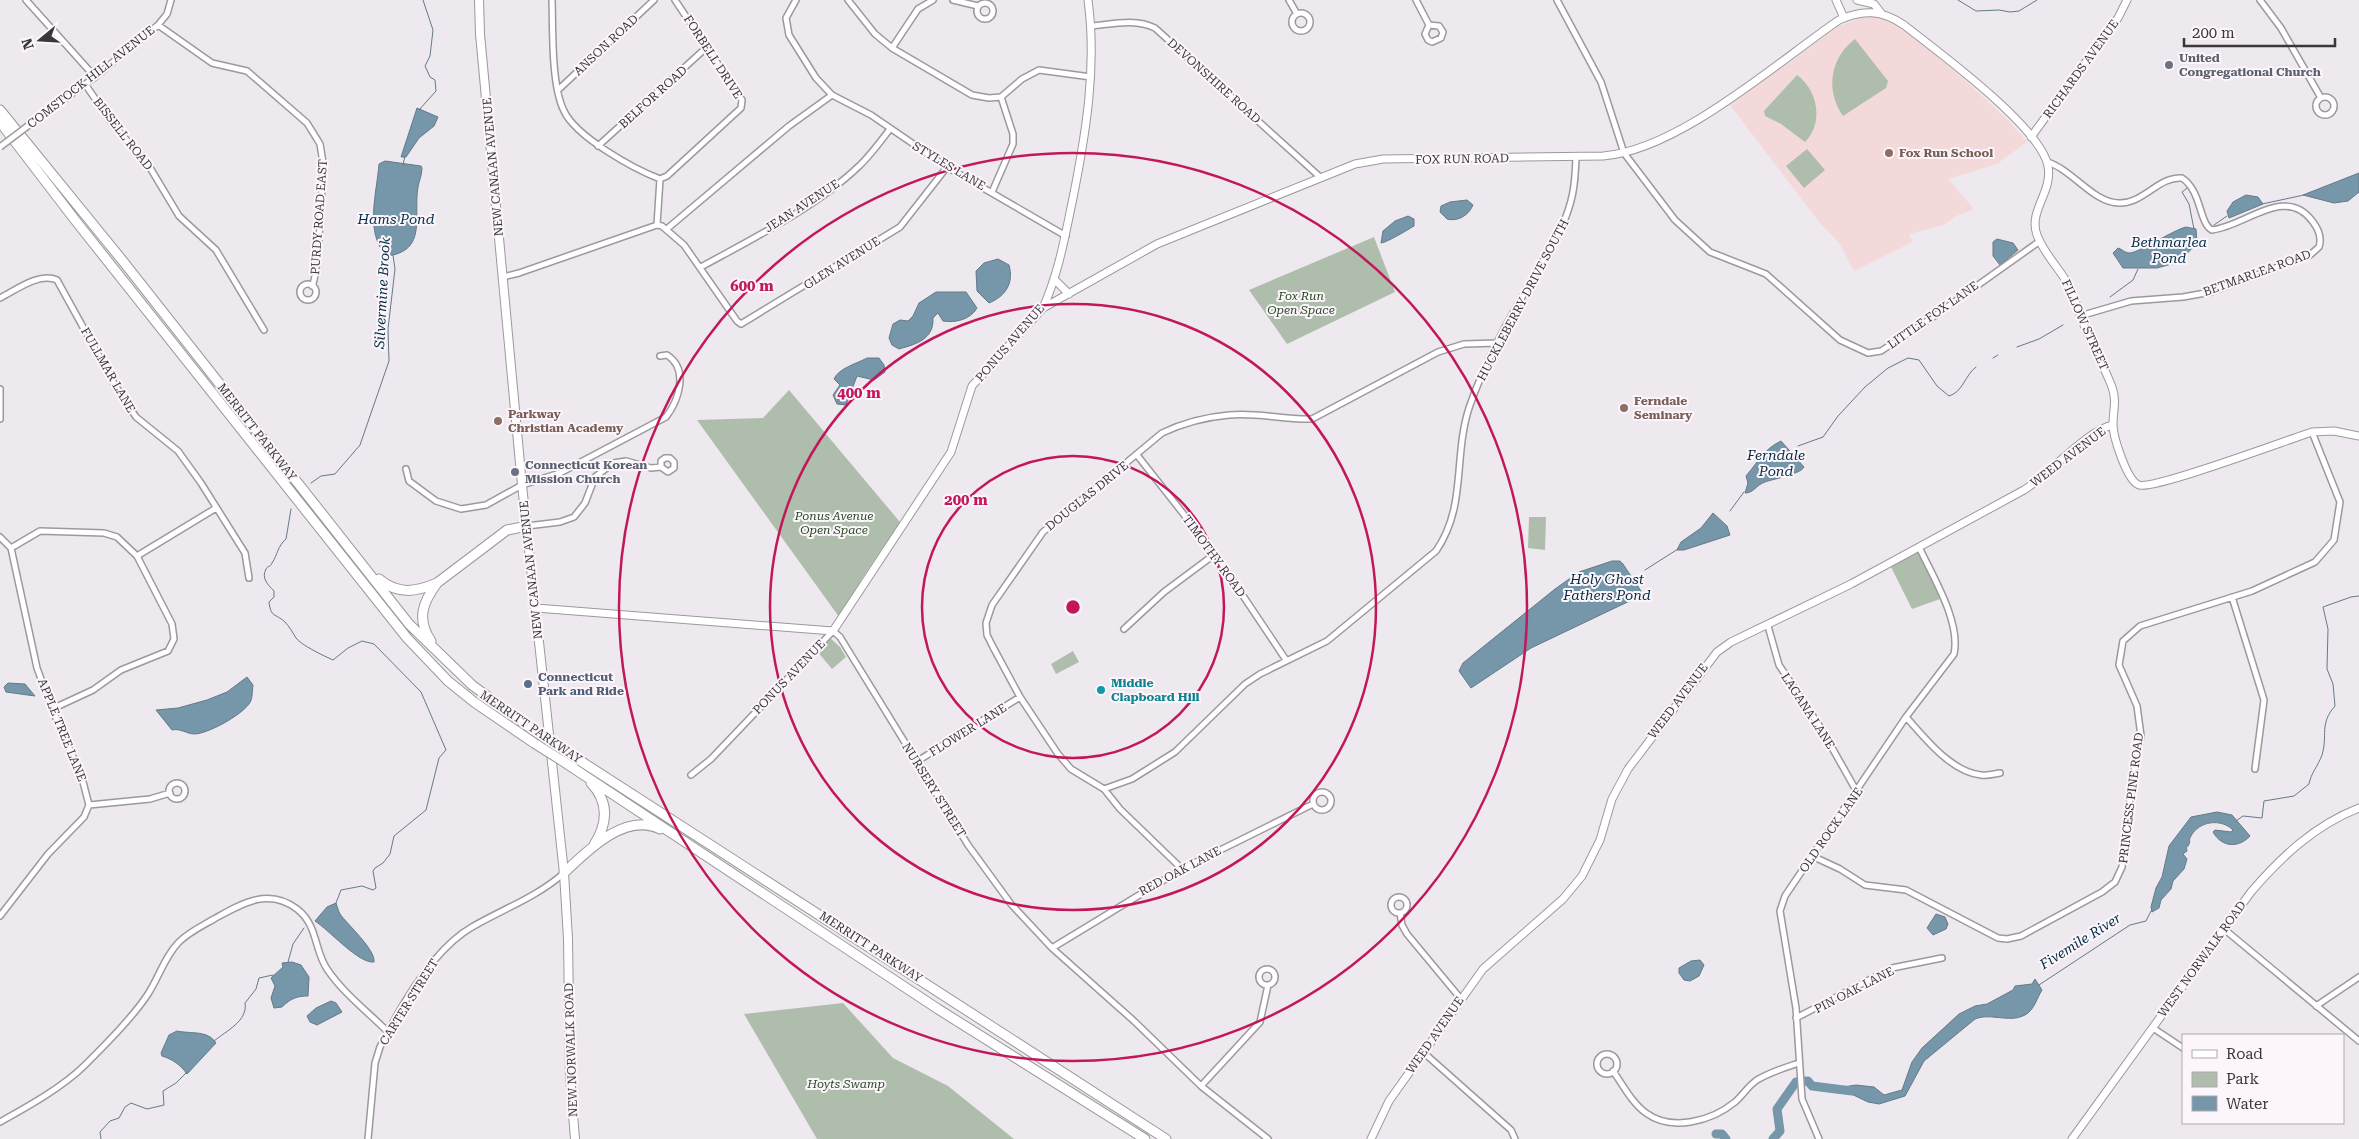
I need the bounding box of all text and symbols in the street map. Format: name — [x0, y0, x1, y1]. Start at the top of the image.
street label: ANSON ROAD — [571, 12, 641, 78]
street label: FORBELL DRIVE — [681, 13, 745, 101]
north arrow — [15, 15, 65, 65]
scale bar — [2184, 15, 2335, 47]
street label: RICHARDS AVENUE — [2040, 17, 2122, 121]
street label: COMSTOCK HILL AVENUE — [24, 23, 158, 131]
text: 200 m — [2192, 24, 2235, 42]
street label: DEVONSHIRE ROAD — [1165, 35, 1263, 127]
place label: United Congregational Church — [2179, 51, 2321, 79]
marker: United Congregational Church — [2163, 59, 2175, 71]
street label: BELFOR ROAD — [616, 63, 690, 131]
street label: BISSELL ROAD — [90, 95, 156, 173]
street label: NEW CANAAN AVENUE — [480, 97, 506, 237]
street label: STYLES LANE — [910, 139, 988, 193]
place label: Fox Run School — [1899, 146, 1993, 160]
marker: Fox Run School — [1883, 147, 1895, 159]
street label: FOX RUN ROAD — [1415, 151, 1509, 167]
street label: PURDY ROAD EAST — [308, 159, 330, 275]
street label: JEAN AVENUE — [762, 177, 842, 235]
water label: Hams Pond — [357, 211, 435, 227]
street label: HUCKLEBERRY DRIVE SOUTH — [1474, 217, 1572, 383]
street label: GLEN AVENUE — [801, 234, 883, 292]
water label: Bethmarlea Pond — [2130, 234, 2207, 266]
water label: Silvermine Brook — [371, 236, 393, 350]
street label: BETMARLEA ROAD — [2201, 247, 2313, 299]
text: 600 m — [730, 277, 774, 295]
street label: FILLOW STREET — [2059, 277, 2111, 373]
street label: LITTLE FOX LANE — [1885, 278, 1981, 352]
park label: Fox Run Open Space — [1267, 289, 1335, 317]
street label: PONUS AVENUE — [973, 301, 1047, 385]
street label: FULLMAR LANE — [78, 325, 138, 415]
street label: MERRITT PARKWAY — [215, 380, 300, 484]
text: 400 m — [837, 384, 881, 402]
place label: Ferndale Seminary — [1634, 394, 1693, 422]
marker: Ferndale Seminary — [1618, 402, 1630, 414]
place label: Parkway Christian Academy — [508, 407, 624, 435]
marker: Parkway Christian Academy — [492, 415, 504, 427]
street label: WEED AVENUE — [2028, 424, 2108, 490]
water label: Ferndale Pond — [1746, 447, 1805, 479]
place label: Connecticut Korean Mission Church — [525, 458, 647, 486]
street label: DOUGLAS DRIVE — [1043, 458, 1131, 534]
marker: Connecticut Korean Mission Church — [509, 466, 521, 478]
text: 200 m — [944, 491, 988, 509]
street label: NEW CANAAN AVENUE — [517, 500, 545, 640]
park label: Ponus Avenue Open Space — [794, 509, 873, 537]
street label: TIMOTHY ROAD — [1180, 512, 1248, 600]
water label: Holy Ghost Fathers Pond — [1562, 571, 1651, 603]
centre of rings — [1064, 598, 1082, 616]
street label: PONUS AVENUE — [750, 637, 828, 717]
street label: WEED AVENUE — [1645, 661, 1711, 741]
place label: Connecticut Park and Ride — [538, 670, 624, 698]
street label: LAGANA LANE — [1778, 670, 1838, 752]
street label: APPLE TREE LANE — [35, 676, 89, 784]
place label: Middle Clapboard Hill — [1111, 676, 1200, 704]
marker: Connecticut Park and Ride — [522, 678, 534, 690]
marker: Middle Clapboard Hill — [1095, 684, 1107, 696]
street label: MERRITT PARKWAY — [477, 688, 585, 767]
street label: FLOWER LANE — [927, 701, 1009, 759]
street label: PRINCESS PINE ROAD — [2116, 732, 2146, 864]
street label: NURSERY STREET — [899, 740, 969, 840]
street label: OLD ROCK LANE — [1796, 785, 1866, 875]
street label: RED OAK LANE — [1137, 843, 1223, 899]
street label: WEST NORWALK ROAD — [2155, 898, 2249, 1020]
street label: MERRITT PARKWAY — [817, 908, 926, 986]
water label: Fivemile River — [2036, 910, 2124, 973]
street label: CARTER STREET — [377, 956, 441, 1048]
street label: PIN OAK LANE — [1812, 964, 1896, 1016]
street label: NEW NORWALK ROAD — [562, 983, 580, 1117]
street label: WEED AVENUE — [1403, 994, 1467, 1076]
legend — [2182, 1034, 2344, 1124]
text: Road — [2226, 1045, 2263, 1063]
text: Park — [2226, 1070, 2260, 1088]
park label: Hoyts Swamp — [806, 1077, 885, 1091]
text: Water — [2226, 1095, 2268, 1113]

